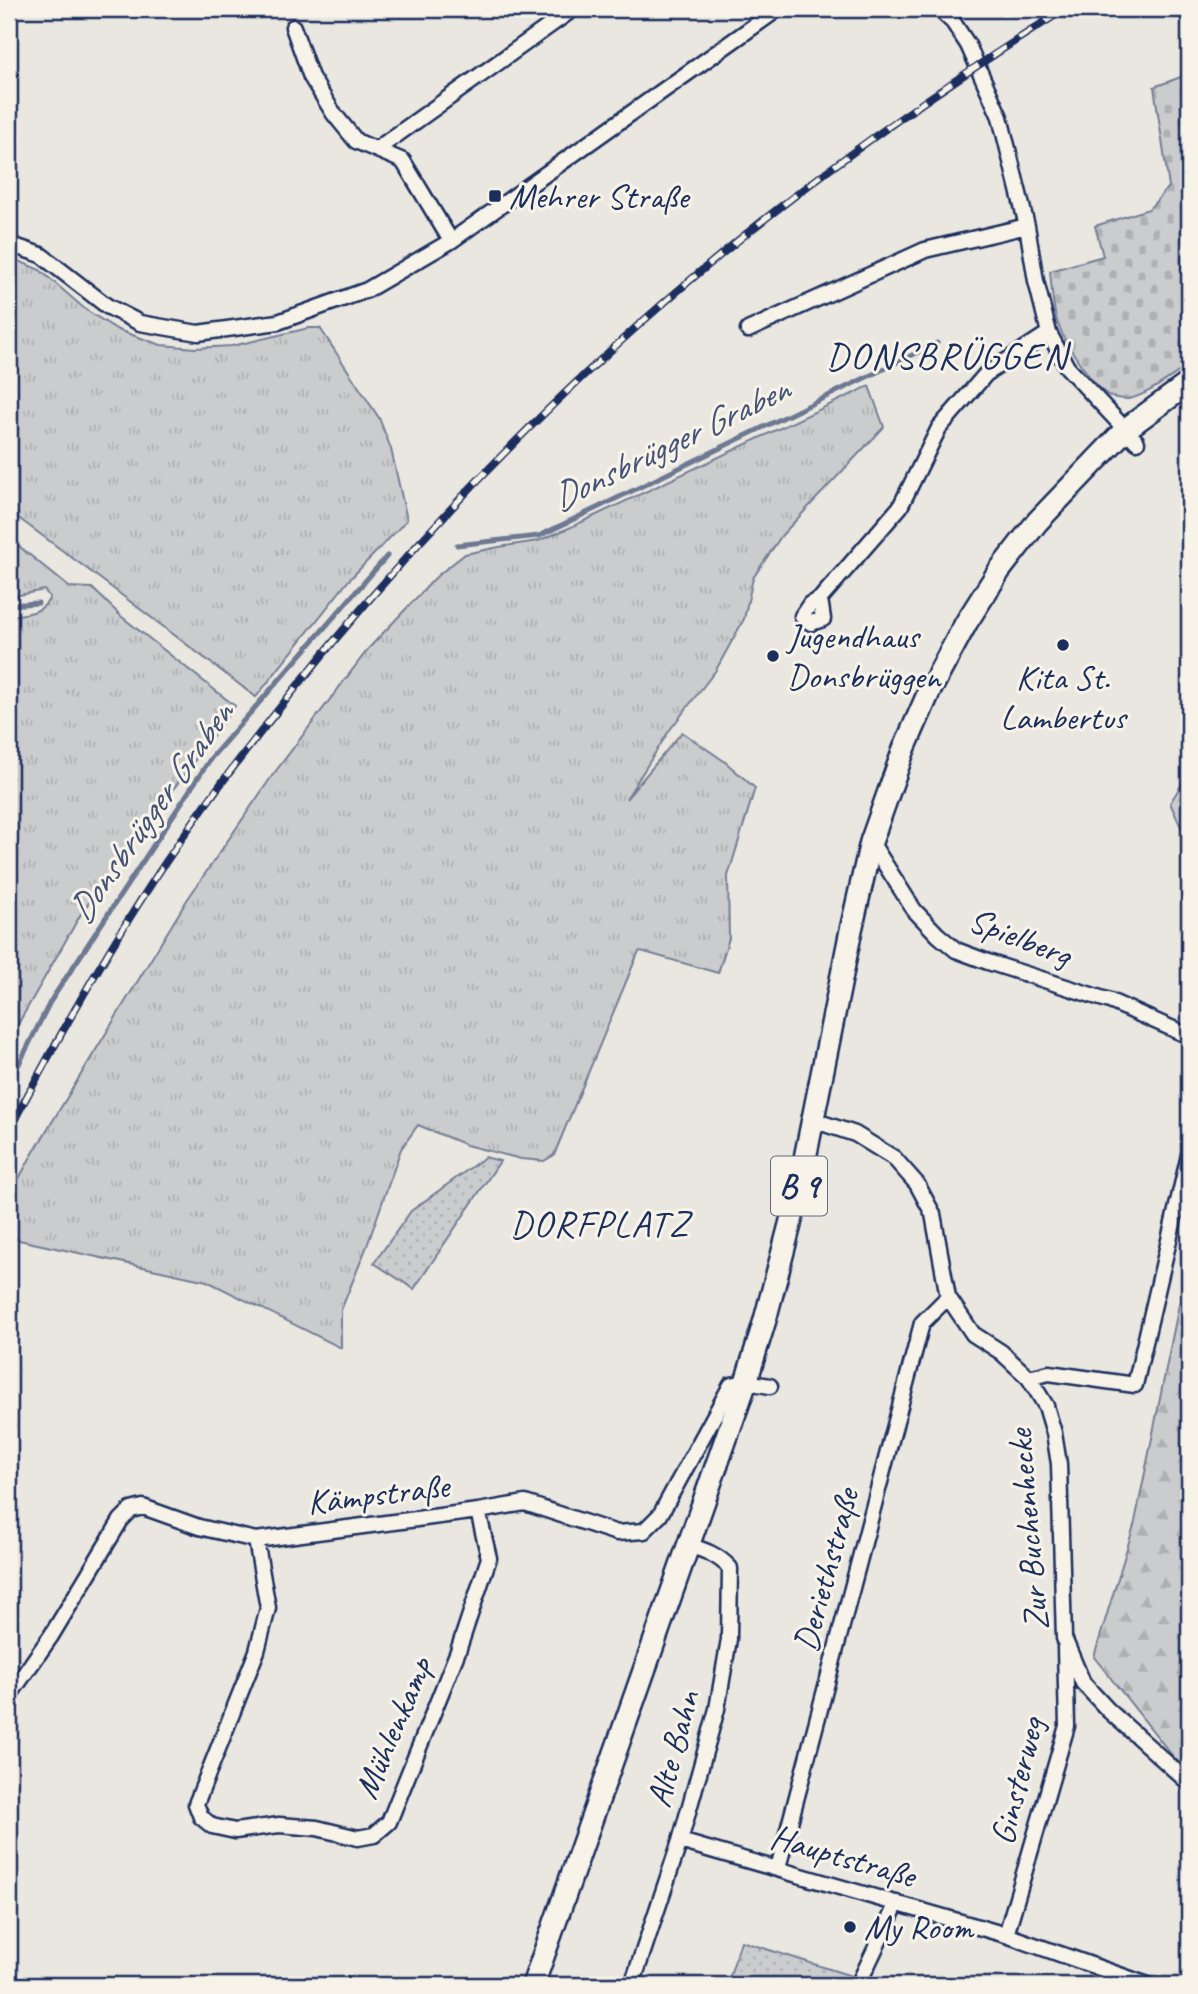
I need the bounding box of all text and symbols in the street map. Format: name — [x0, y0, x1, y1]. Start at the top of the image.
place label: Mehrer Straße — [509, 174, 691, 219]
marker: Mehrer Straße — [487, 188, 503, 204]
district label: DONSBRÜGGEN — [826, 332, 1071, 379]
water label: Donsbrügger Graben — [543, 364, 800, 521]
place label: Jugendhaus Donsbrüggen — [785, 614, 943, 699]
marker: Kita St. Lambertus — [1055, 637, 1071, 653]
marker: Jugendhaus Donsbrüggen — [765, 648, 781, 664]
place label: Kita St. Lambertus — [1000, 655, 1129, 740]
water label: Donsbrügger Graben — [57, 690, 245, 931]
street label: Spielberg — [963, 897, 1080, 978]
road number: B 9 — [771, 1156, 827, 1216]
district label: DORFPLATZ — [510, 1200, 694, 1247]
street label: Zur Buchenhecke — [997, 1425, 1059, 1633]
street label: Kämpstraße — [305, 1463, 454, 1525]
street label: Deriethstraße — [783, 1481, 870, 1656]
street label: Mühlenkamp — [343, 1648, 444, 1805]
street label: Alte Bahn — [636, 1685, 710, 1812]
street label: Ginsterweg — [980, 1710, 1055, 1849]
street label: Hauptstraße — [765, 1814, 923, 1899]
place label: My Room — [864, 1905, 975, 1950]
marker: My Room — [842, 1919, 858, 1935]

